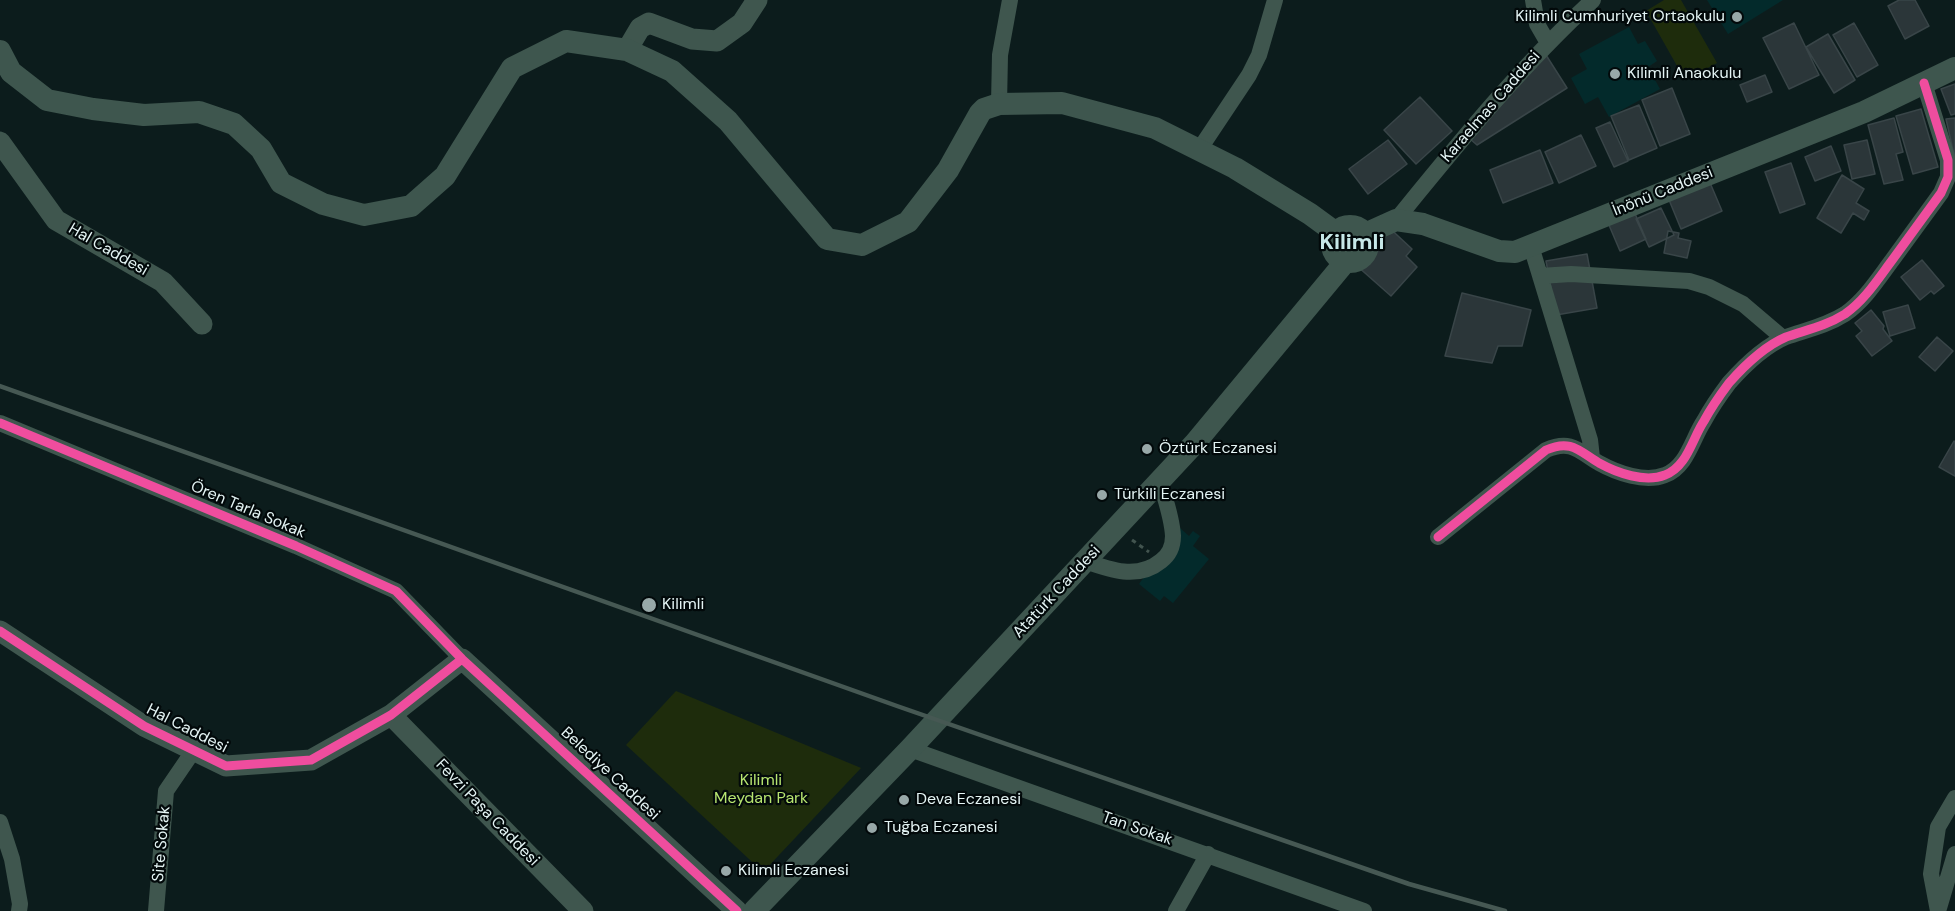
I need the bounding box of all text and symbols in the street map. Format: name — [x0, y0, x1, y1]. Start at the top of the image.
place label: Kilimli Cumhuriyet Ortaokulu — [1515, 7, 1725, 27]
marker: Kilimli Cumhuriyet Ortaokulu — [1730, 10, 1744, 24]
street label: Karaelmas Caddesi — [1437, 47, 1545, 167]
place label: Kilimli Anaokulu — [1627, 64, 1741, 84]
marker: Kilimli Anaokulu — [1608, 67, 1622, 81]
street label: İnönü Caddesi — [1610, 163, 1716, 221]
street label: Hal Caddesi — [65, 220, 151, 280]
district label: Kilimli — [1320, 230, 1384, 256]
place label: Öztürk Eczanesi — [1159, 439, 1277, 459]
marker: Öztürk Eczanesi — [1140, 442, 1154, 456]
street label: Ören Tarla Sokak — [188, 477, 308, 543]
place label: Türkili Eczanesi — [1114, 485, 1225, 505]
marker: Türkili Eczanesi — [1095, 488, 1109, 502]
street label: Atatürk Caddesi — [1009, 542, 1105, 642]
place label: Kilimli — [662, 595, 704, 615]
marker: Kilimli — [640, 596, 658, 614]
street label: Hal Caddesi — [143, 700, 231, 758]
street label: Belediye Caddesi — [557, 723, 663, 825]
street label: Fevzi Paşa Caddesi — [431, 756, 543, 870]
park label: Kilimli Meydan Park — [714, 771, 808, 809]
place label: Deva Eczanesi — [916, 790, 1021, 810]
marker: Deva Eczanesi — [897, 793, 911, 807]
street label: Site Sokak — [149, 805, 175, 883]
street label: Tan Sokak — [1099, 808, 1175, 850]
place label: Tuğba Eczanesi — [884, 818, 998, 838]
marker: Tuğba Eczanesi — [865, 821, 879, 835]
place label: Kilimli Eczanesi — [738, 861, 849, 881]
marker: Kilimli Eczanesi — [719, 864, 733, 878]

